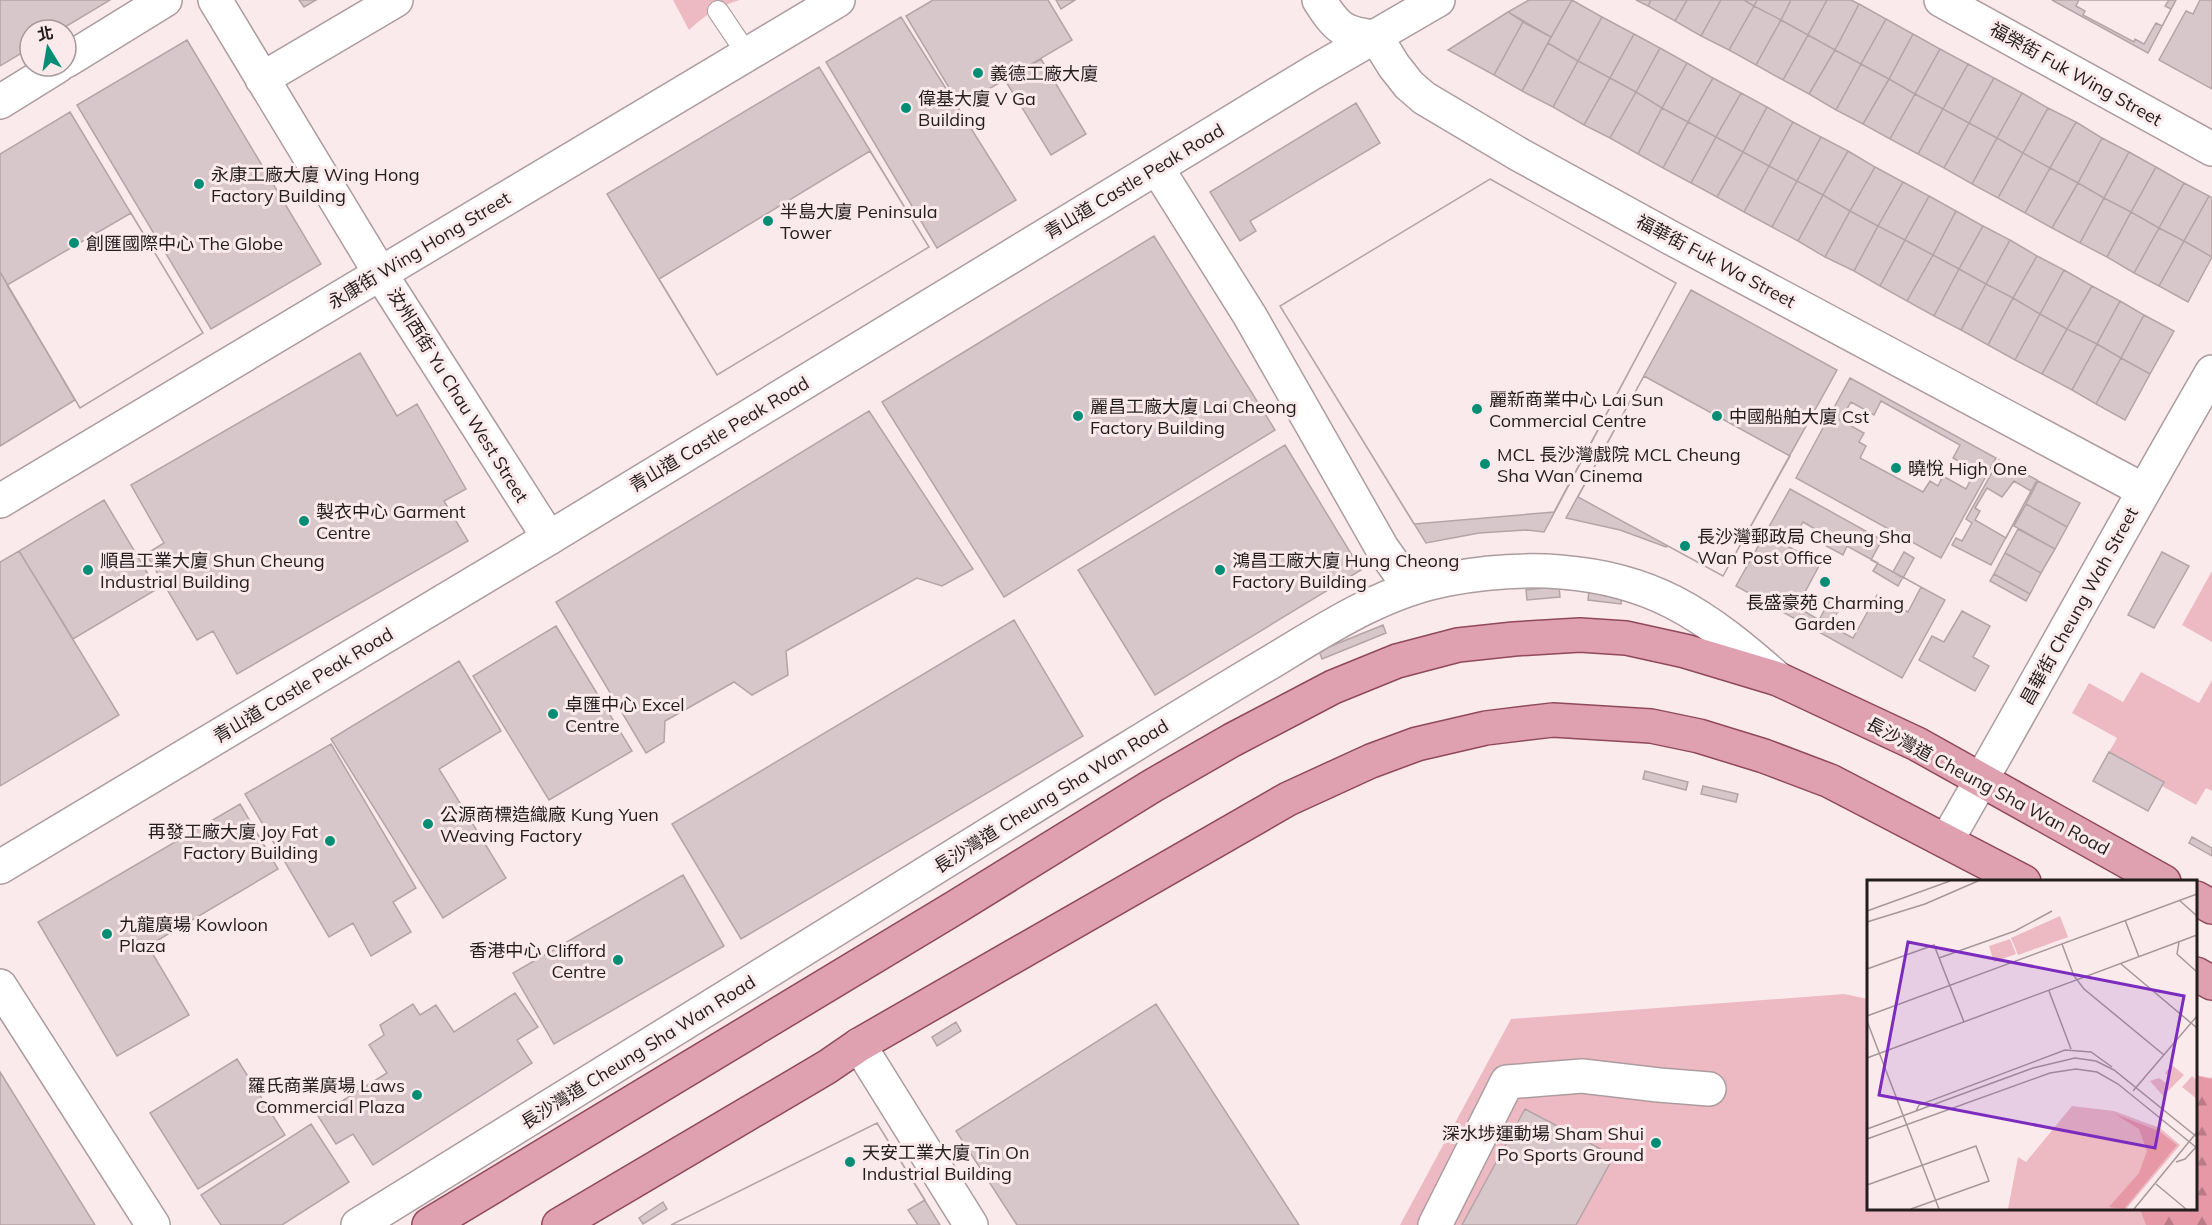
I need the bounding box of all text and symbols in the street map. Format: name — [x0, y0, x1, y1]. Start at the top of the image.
street label: 福榮街 Fuk Wing Street — [1986, 17, 2166, 131]
north arrow — [18, 18, 78, 78]
text: 北 — [35, 22, 55, 45]
place label: 義德工廠大廈 — [990, 62, 1098, 85]
marker: 義德工廠大廈 — [971, 66, 985, 80]
place label: 偉基大廈 V Ga Building — [918, 87, 1036, 131]
marker: 偉基大廈 V Ga Building — [899, 101, 913, 115]
street label: 青山道 Castle Peak Road — [1040, 118, 1228, 244]
place label: 永康工廠大廈 Wing Hong Factory Building — [211, 163, 420, 207]
marker: 永康工廠大廈 Wing Hong Factory Building — [192, 177, 206, 191]
street label: 永康街 Wing Hong Street — [323, 186, 515, 314]
place label: 半島大廈 Peninsula Tower — [780, 200, 938, 244]
street label: 福華街 Fuk Wa Street — [1632, 209, 1800, 313]
marker: 半島大廈 Peninsula Tower — [761, 214, 775, 228]
place label: 創匯國際中心 The Globe — [86, 232, 283, 255]
marker: 創匯國際中心 The Globe — [67, 236, 81, 250]
street label: 汝州西街 Yu Chau West Street — [382, 284, 534, 506]
street label: 青山道 Castle Peak Road — [625, 371, 813, 497]
place label: 麗新商業中心 Lai Sun Commercial Centre — [1489, 388, 1663, 432]
place label: 麗昌工廠大廈 Lai Cheong Factory Building — [1090, 395, 1297, 439]
marker: 麗新商業中心 Lai Sun Commercial Centre — [1470, 402, 1484, 416]
place label: 中國船舶大廈 Cst — [1729, 405, 1869, 428]
marker: 麗昌工廠大廈 Lai Cheong Factory Building — [1071, 409, 1085, 423]
marker: 中國船舶大廈 Cst — [1710, 409, 1724, 423]
place label: MCL 長沙灣戲院 MCL Cheung Sha Wan Cinema — [1497, 443, 1741, 487]
marker: MCL 長沙灣戲院 MCL Cheung Sha Wan Cinema — [1478, 457, 1492, 471]
place label: 曉悅 High One — [1908, 457, 2027, 480]
marker: 曉悅 High One — [1889, 461, 1903, 475]
place label: 製衣中心 Garment Centre — [316, 500, 466, 544]
street label: 昌華街 Cheung Wah Street — [2015, 503, 2143, 709]
marker: 製衣中心 Garment Centre — [297, 514, 311, 528]
place label: 長沙灣郵政局 Cheung Sha Wan Post Office — [1697, 525, 1911, 569]
marker: 長沙灣郵政局 Cheung Sha Wan Post Office — [1678, 539, 1692, 553]
place label: 順昌工業大廈 Shun Cheung Industrial Building — [100, 549, 325, 593]
place label: 鴻昌工廠大廈 Hung Cheong Factory Building — [1232, 549, 1459, 593]
marker: 順昌工業大廈 Shun Cheung Industrial Building — [81, 563, 95, 577]
marker: 鴻昌工廠大廈 Hung Cheong Factory Building — [1213, 563, 1227, 577]
marker: 長盛豪苑 Charming Garden — [1818, 575, 1832, 589]
place label: 長盛豪苑 Charming Garden — [1746, 591, 1904, 635]
street label: 青山道 Castle Peak Road — [209, 622, 397, 748]
place label: 卓匯中心 Excel Centre — [565, 693, 685, 737]
marker: 卓匯中心 Excel Centre — [546, 707, 560, 721]
street label: 長沙灣道 Cheung Sha Wan Road — [1862, 712, 2114, 860]
street label: 長沙灣道 Cheung Sha Wan Road — [929, 714, 1173, 878]
place label: 公源商標造織廠 Kung Yuen Weaving Factory — [440, 803, 659, 847]
marker: 公源商標造織廠 Kung Yuen Weaving Factory — [421, 817, 435, 831]
place label: 再發工廠大廈 Joy Fat Factory Building — [148, 820, 318, 864]
marker: 再發工廠大廈 Joy Fat Factory Building — [323, 834, 337, 848]
inset map — [1867, 880, 2197, 1210]
place label: 九龍廣場 Kowloon Plaza — [119, 913, 268, 957]
marker: 九龍廣場 Kowloon Plaza — [100, 927, 114, 941]
place label: 香港中心 Clifford Centre — [469, 939, 606, 983]
marker: 香港中心 Clifford Centre — [611, 953, 625, 967]
street label: 長沙灣道 Cheung Sha Wan Road — [516, 970, 760, 1134]
place label: 羅氏商業廣場 Laws Commercial Plaza — [247, 1074, 405, 1118]
marker: 羅氏商業廣場 Laws Commercial Plaza — [410, 1088, 424, 1102]
place label: 深水埗運動場 Sham Shui Po Sports Ground — [1442, 1122, 1644, 1166]
marker: 深水埗運動場 Sham Shui Po Sports Ground — [1649, 1136, 1663, 1150]
place label: 天安工業大廈 Tin On Industrial Building — [862, 1141, 1030, 1185]
marker: 天安工業大廈 Tin On Industrial Building — [843, 1155, 857, 1169]

